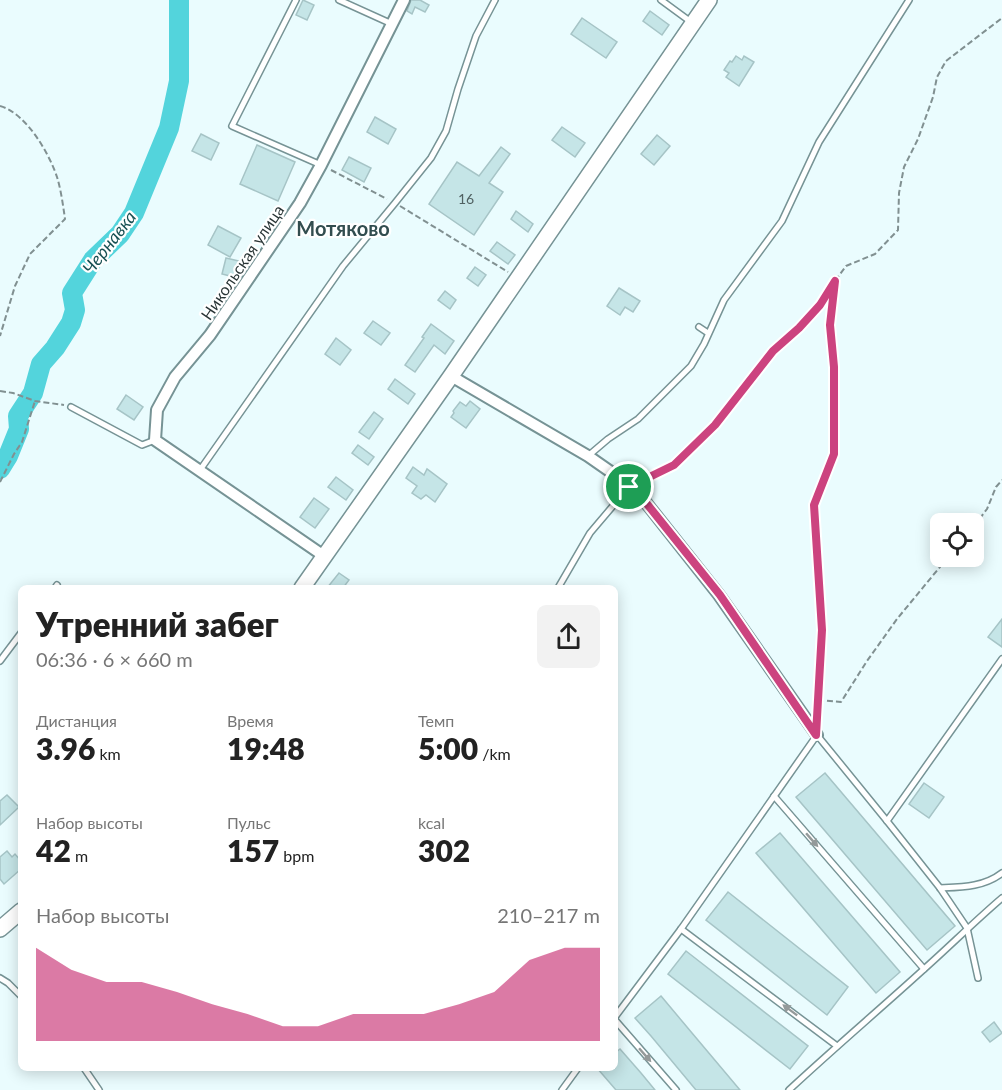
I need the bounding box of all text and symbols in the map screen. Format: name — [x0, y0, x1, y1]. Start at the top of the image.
house number: 16 — [458, 190, 474, 207]
street label: Никольская улица — [196, 201, 288, 323]
water label: Чернавка — [78, 206, 140, 278]
district label: Мотяково — [296, 216, 390, 240]
pin — [603, 461, 654, 512]
icon: arrive — [612, 470, 645, 503]
map controls — [930, 513, 984, 567]
button: locate — [930, 513, 984, 567]
text: Утренний забег — [36, 604, 279, 644]
button: share — [537, 605, 600, 668]
text: 06:36 · 6 × 660 m — [36, 647, 193, 671]
text: Дистанция — [36, 711, 117, 730]
text: Время — [227, 711, 274, 730]
text: Темп — [418, 711, 454, 730]
text: 3.96 — [36, 730, 95, 766]
text: 19:48 — [227, 730, 305, 766]
text: 5:00 — [418, 730, 478, 766]
text: km — [95, 744, 121, 763]
text: /km — [478, 744, 511, 763]
text: Набор высоты — [36, 813, 143, 832]
text: Пульс — [227, 813, 271, 832]
text: kcal — [418, 813, 445, 832]
text: 42 — [36, 832, 71, 868]
text: 157 — [227, 832, 279, 868]
text: 302 — [418, 832, 470, 868]
one-way arrow — [805, 832, 818, 847]
text: m — [71, 846, 88, 865]
text: bpm — [279, 846, 314, 865]
text: Набор высоты — [36, 903, 169, 927]
text: 210–217 m — [497, 903, 600, 927]
one-way arrow — [782, 1004, 798, 1017]
one-way arrow — [639, 1047, 652, 1063]

